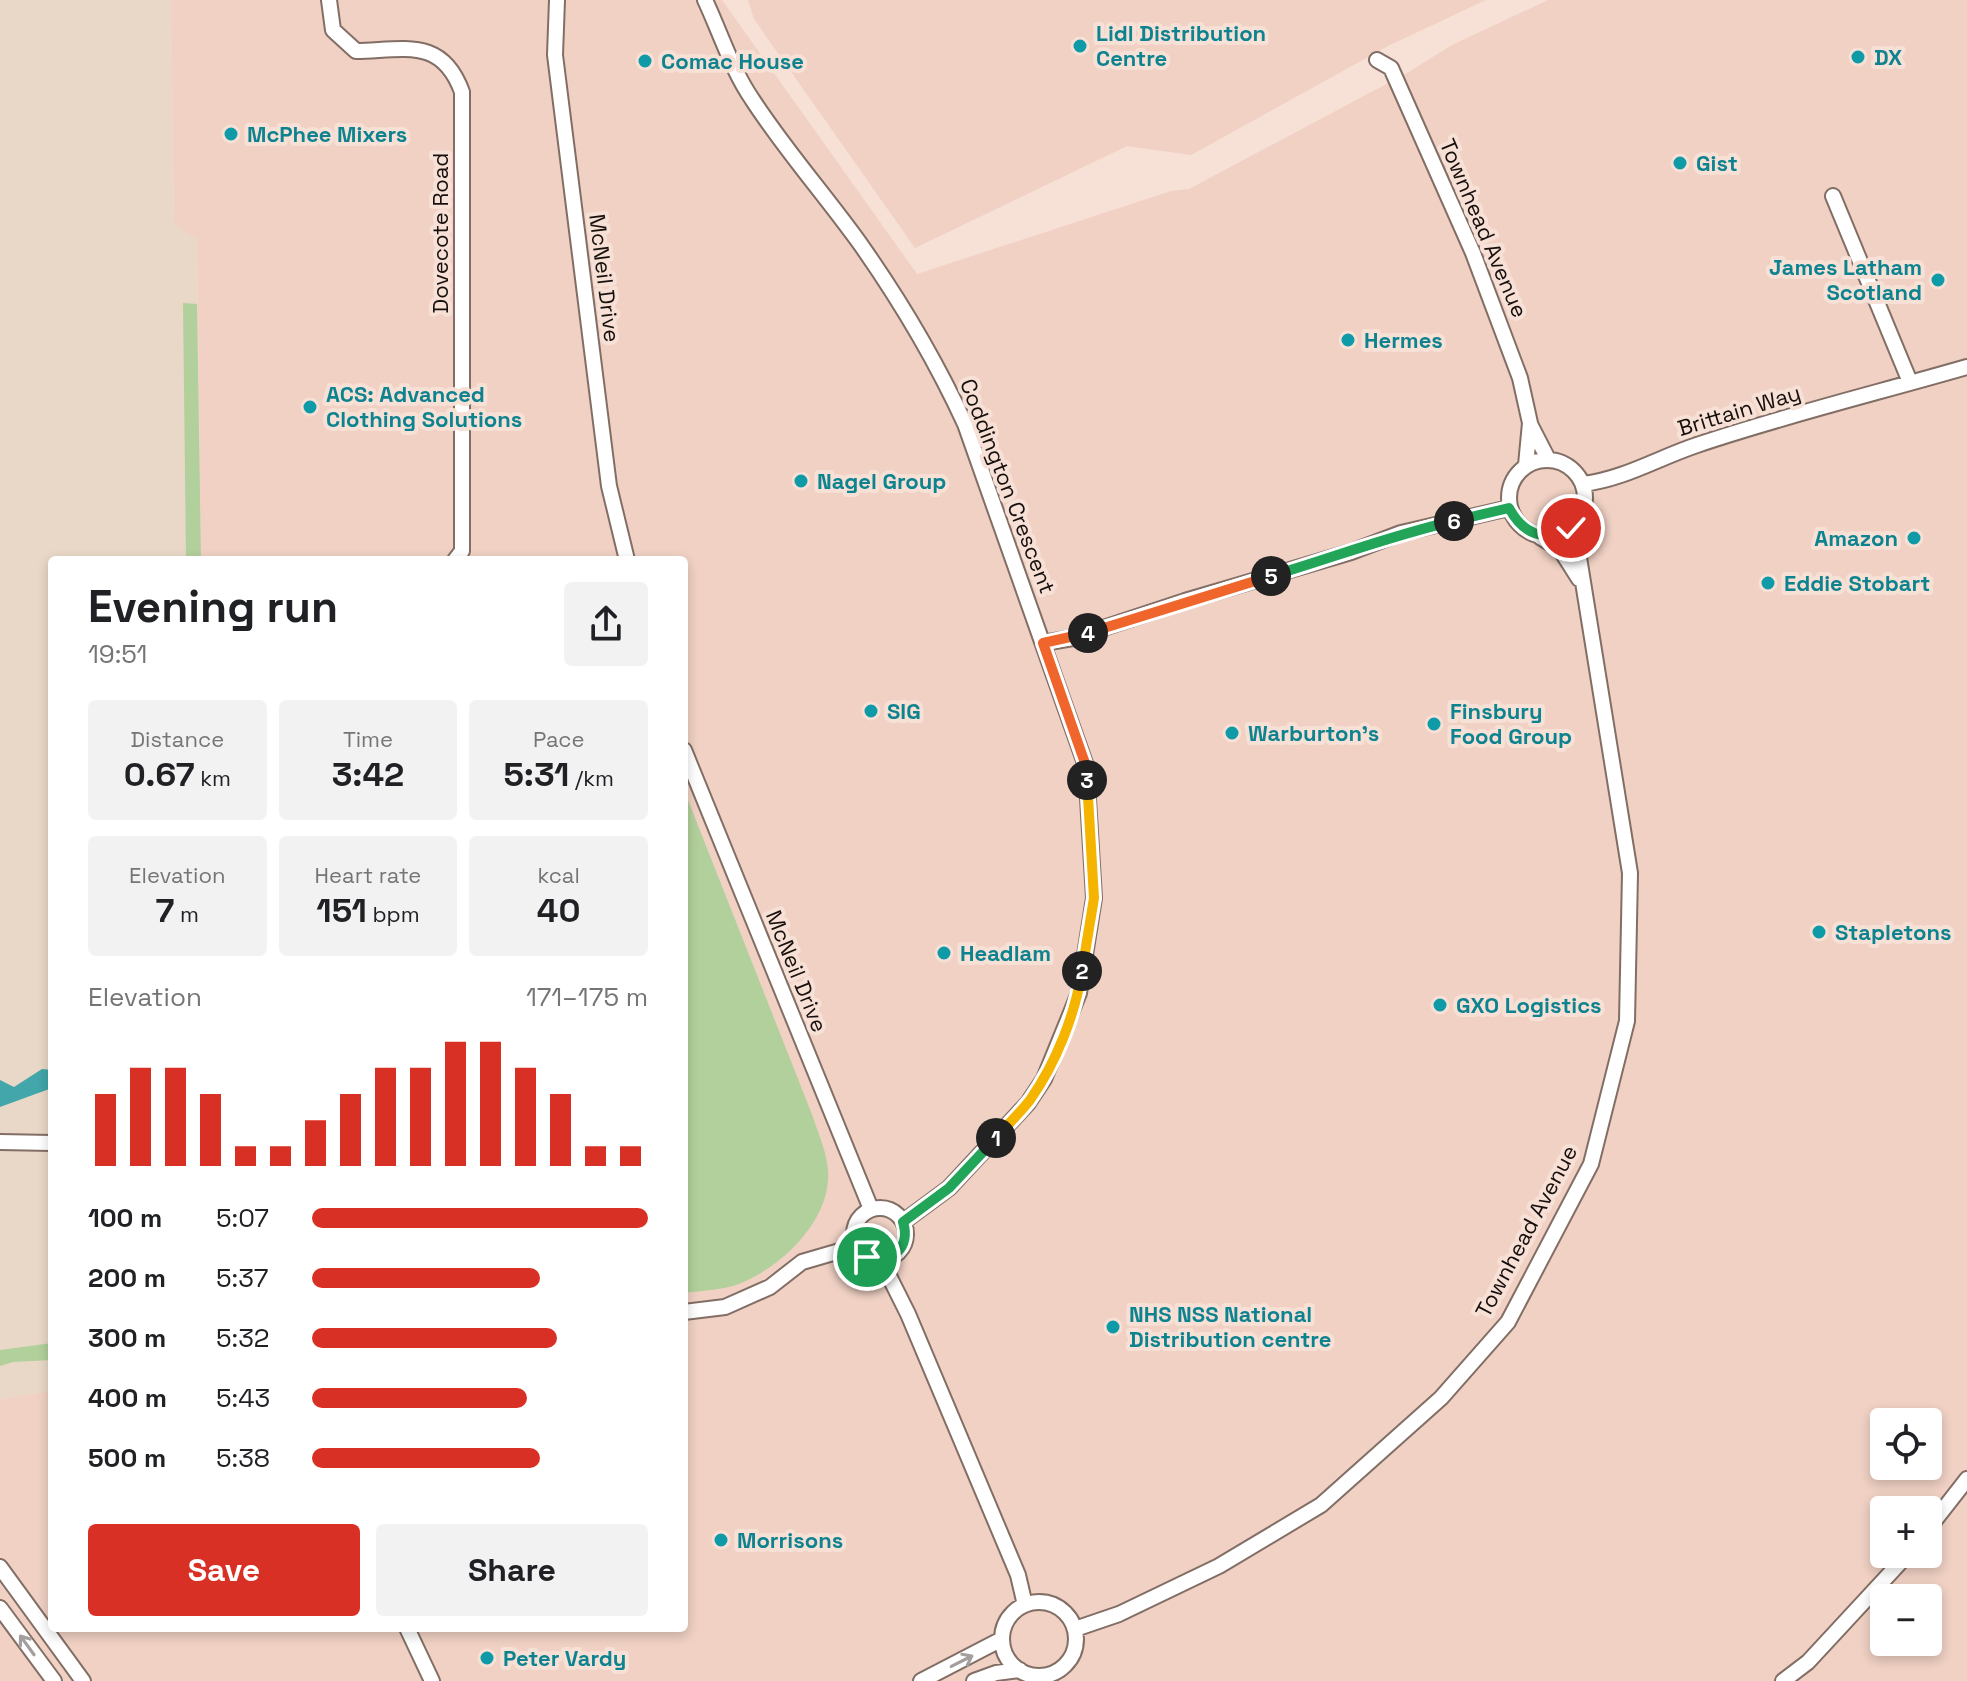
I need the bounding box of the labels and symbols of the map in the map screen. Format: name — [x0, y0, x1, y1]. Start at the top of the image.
place label: Lidl Distribution Centre — [1096, 19, 1266, 72]
marker: Lidl Distribution Centre — [1071, 37, 1089, 55]
place label: DX — [1874, 43, 1902, 71]
place label: Comac House — [661, 47, 804, 75]
marker: DX — [1849, 48, 1867, 66]
marker: Comac House — [636, 52, 654, 70]
place label: McPhee Mixers — [247, 120, 407, 148]
marker: McPhee Mixers — [222, 125, 240, 143]
street label: Townhead Avenue — [1434, 134, 1534, 322]
place label: Gist — [1696, 149, 1738, 177]
street label: Dovecote Road — [426, 153, 454, 313]
marker: Gist — [1671, 154, 1689, 172]
street label: McNeil Drive — [583, 212, 627, 344]
place label: James Latham Scotland — [1769, 253, 1922, 306]
marker: James Latham Scotland — [1929, 271, 1947, 289]
place label: Hermes — [1364, 326, 1443, 354]
marker: Hermes — [1339, 331, 1357, 349]
street label: Coddington Crescent — [954, 375, 1062, 597]
street label: Brittain Way — [1674, 378, 1804, 442]
place label: ACS: Advanced Clothing Solutions — [326, 380, 522, 433]
marker: ACS: Advanced Clothing Solutions — [301, 398, 319, 416]
place label: Nagel Group — [817, 467, 946, 495]
marker: Nagel Group — [792, 472, 810, 490]
pin — [1537, 494, 1605, 562]
pin: 6 — [1434, 501, 1474, 541]
place label: Amazon — [1814, 524, 1898, 552]
marker: Amazon — [1905, 529, 1923, 547]
pin: 5 — [1251, 556, 1291, 596]
place label: Eddie Stobart — [1784, 569, 1930, 597]
marker: Eddie Stobart — [1759, 574, 1777, 592]
pin: 4 — [1068, 613, 1108, 653]
place label: SIG — [887, 697, 921, 725]
place label: Finsbury Food Group — [1450, 697, 1572, 750]
marker: SIG — [862, 702, 880, 720]
marker: Finsbury Food Group — [1425, 715, 1443, 733]
place label: Warburton's — [1248, 719, 1379, 747]
marker: Warburton's — [1223, 724, 1241, 742]
pin: 3 — [1067, 760, 1107, 800]
street label: McNeil Drive — [760, 906, 834, 1036]
place label: Stapletons — [1835, 918, 1952, 946]
marker: Stapletons — [1810, 923, 1828, 941]
place label: Headlam — [960, 939, 1051, 967]
marker: Headlam — [935, 944, 953, 962]
pin: 2 — [1062, 951, 1102, 991]
place label: GXO Logistics — [1456, 991, 1602, 1019]
marker: GXO Logistics — [1431, 996, 1449, 1014]
pin: 1 — [976, 1118, 1016, 1158]
street label: Townhead Avenue — [1469, 1140, 1583, 1322]
pin — [833, 1223, 901, 1291]
place label: NHS NSS National Distribution centre — [1129, 1300, 1331, 1353]
marker: NHS NSS National Distribution centre — [1104, 1318, 1122, 1336]
place label: Morrisons — [737, 1526, 843, 1554]
marker: Morrisons — [712, 1531, 730, 1549]
one-way arrow — [19, 1634, 35, 1656]
place label: Peter Vardy — [503, 1644, 626, 1672]
marker: Peter Vardy — [478, 1649, 496, 1667]
one-way arrow — [949, 1652, 973, 1668]

